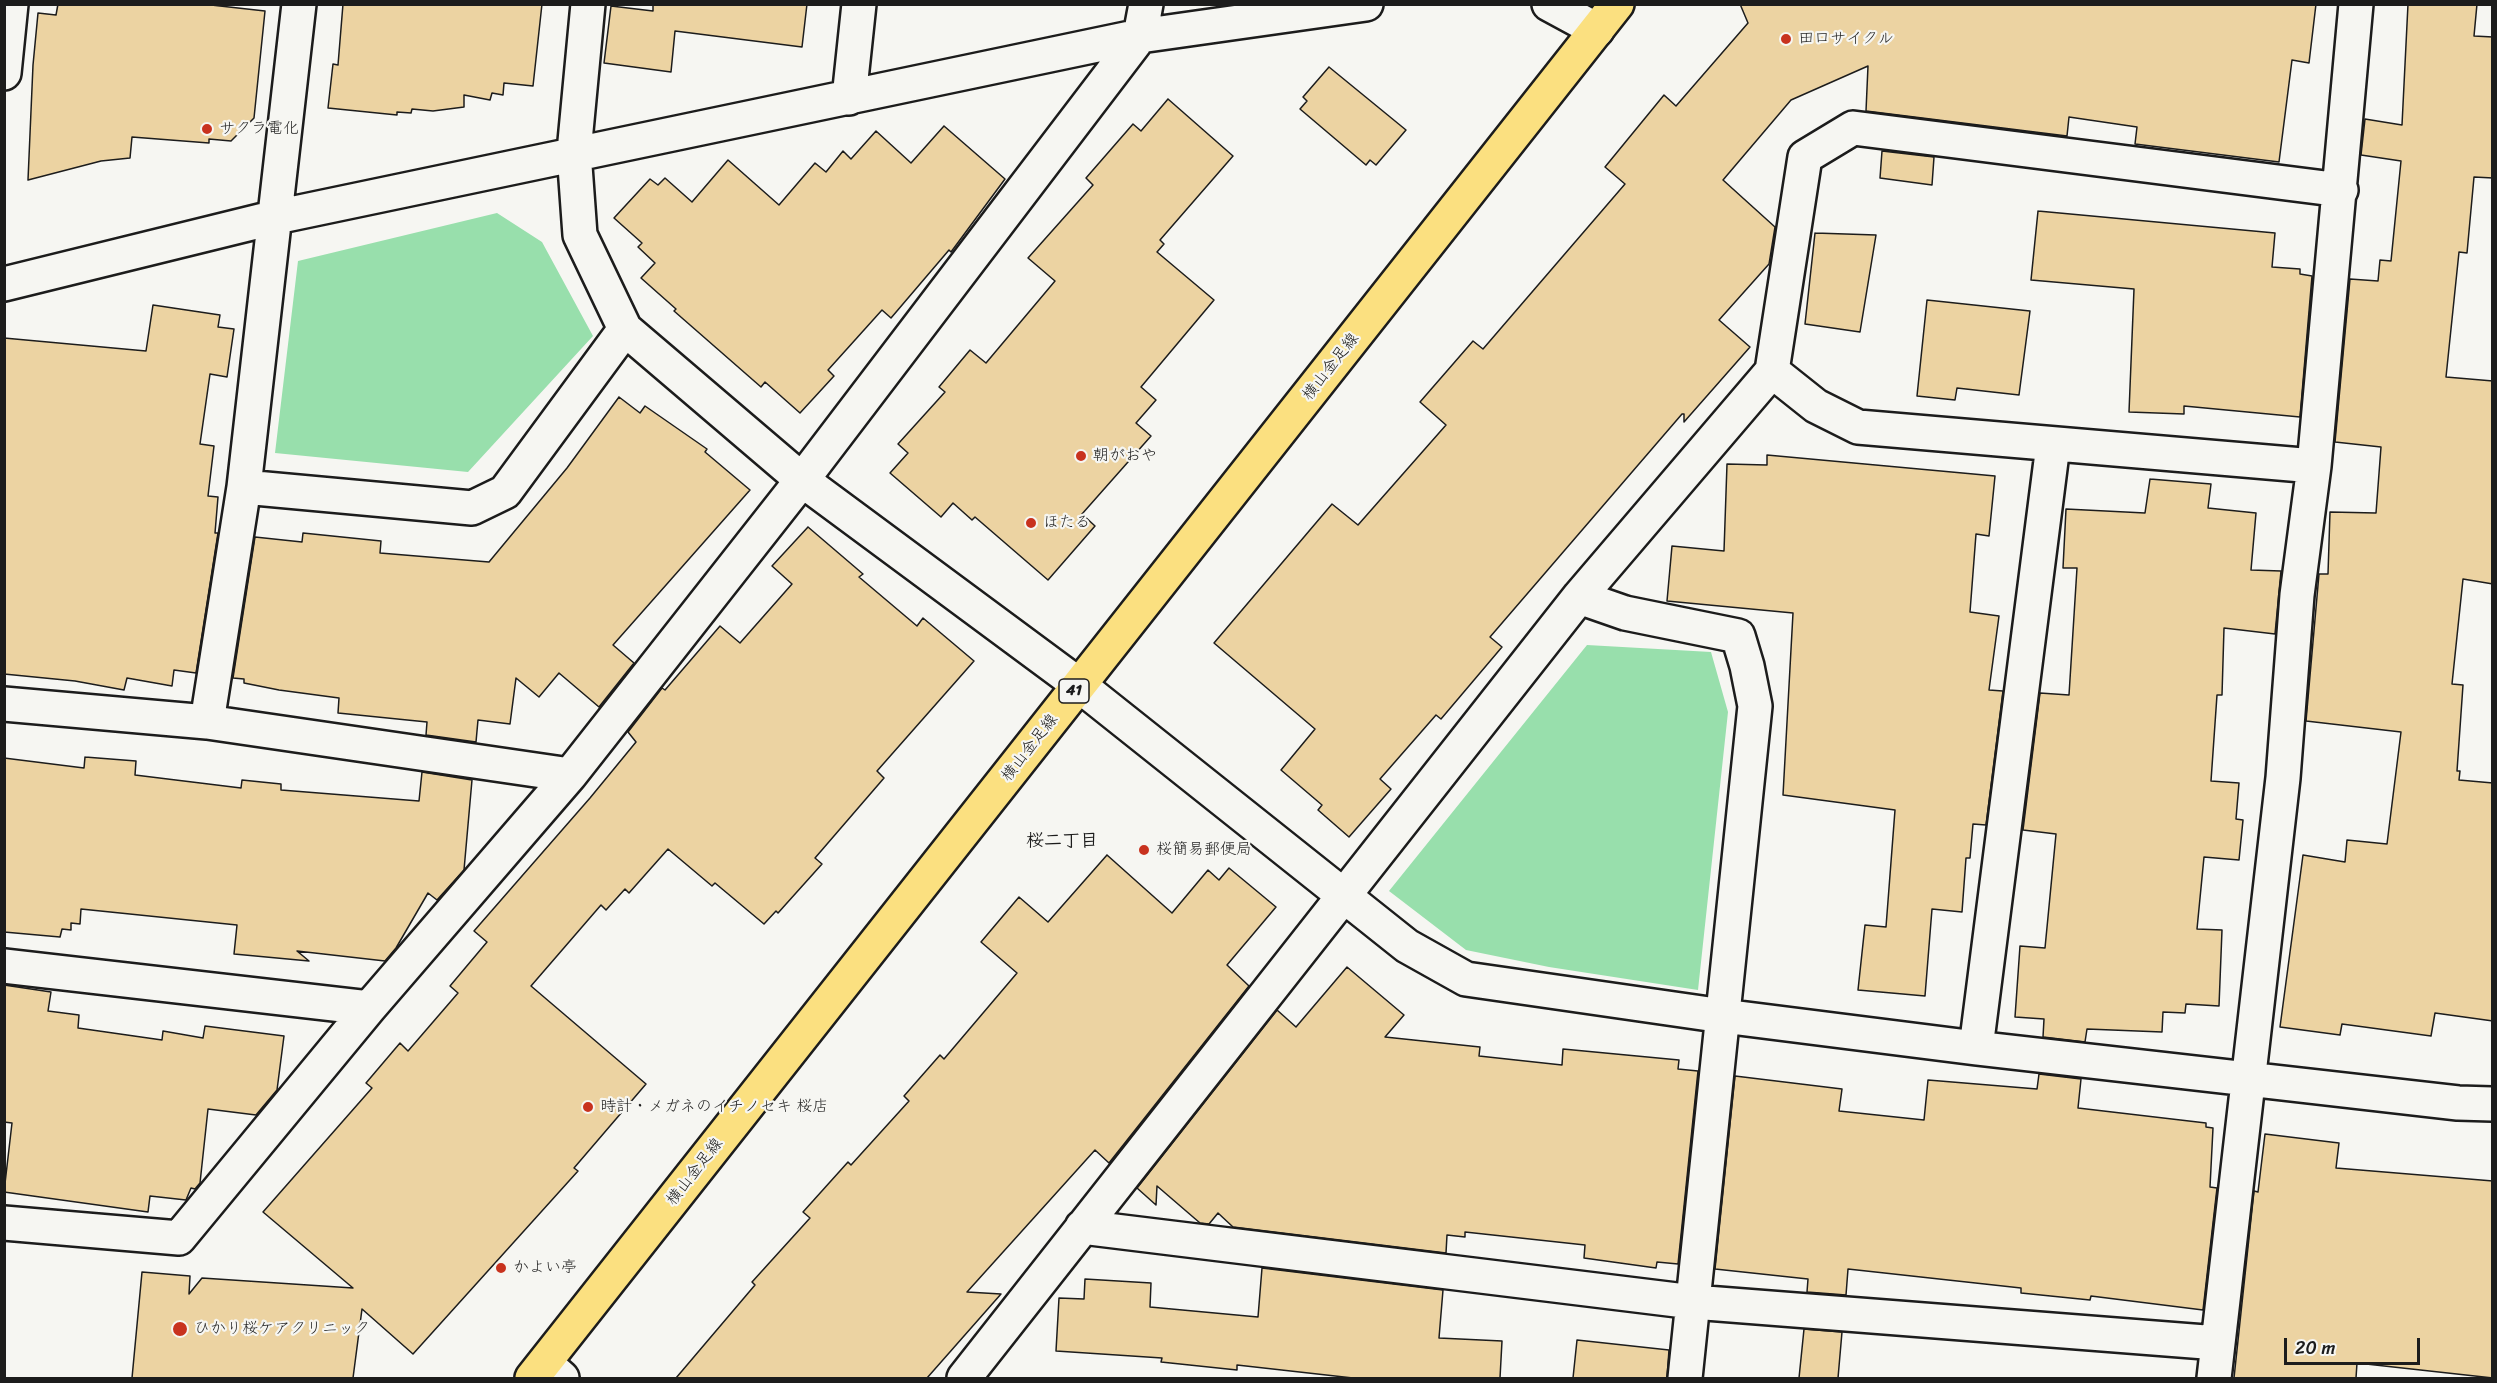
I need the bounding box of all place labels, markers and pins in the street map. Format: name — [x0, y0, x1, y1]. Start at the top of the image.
place label: 田口サイクル — [1798, 29, 1894, 49]
marker: 田口サイクル — [1779, 32, 1793, 46]
place label: サクラ電化 — [219, 119, 299, 139]
marker: サクラ電化 — [200, 122, 214, 136]
place label: 朝がおや — [1093, 446, 1157, 466]
marker: 朝がおや — [1074, 449, 1088, 463]
place label: ほたる — [1043, 513, 1091, 533]
marker: ほたる — [1024, 516, 1038, 530]
place label: 桜簡易郵便局 — [1156, 840, 1252, 860]
marker: 桜簡易郵便局 — [1137, 843, 1151, 857]
place label: 時計・メガネのイチノセキ 桜店 — [600, 1097, 828, 1117]
marker: 時計・メガネのイチノセキ 桜店 — [581, 1100, 595, 1114]
place label: かよい亭 — [513, 1258, 577, 1278]
marker: かよい亭 — [494, 1261, 508, 1275]
place label: ひかり桜ケアクリニック — [194, 1319, 370, 1339]
marker: ひかり桜ケアクリニック — [171, 1320, 189, 1338]

